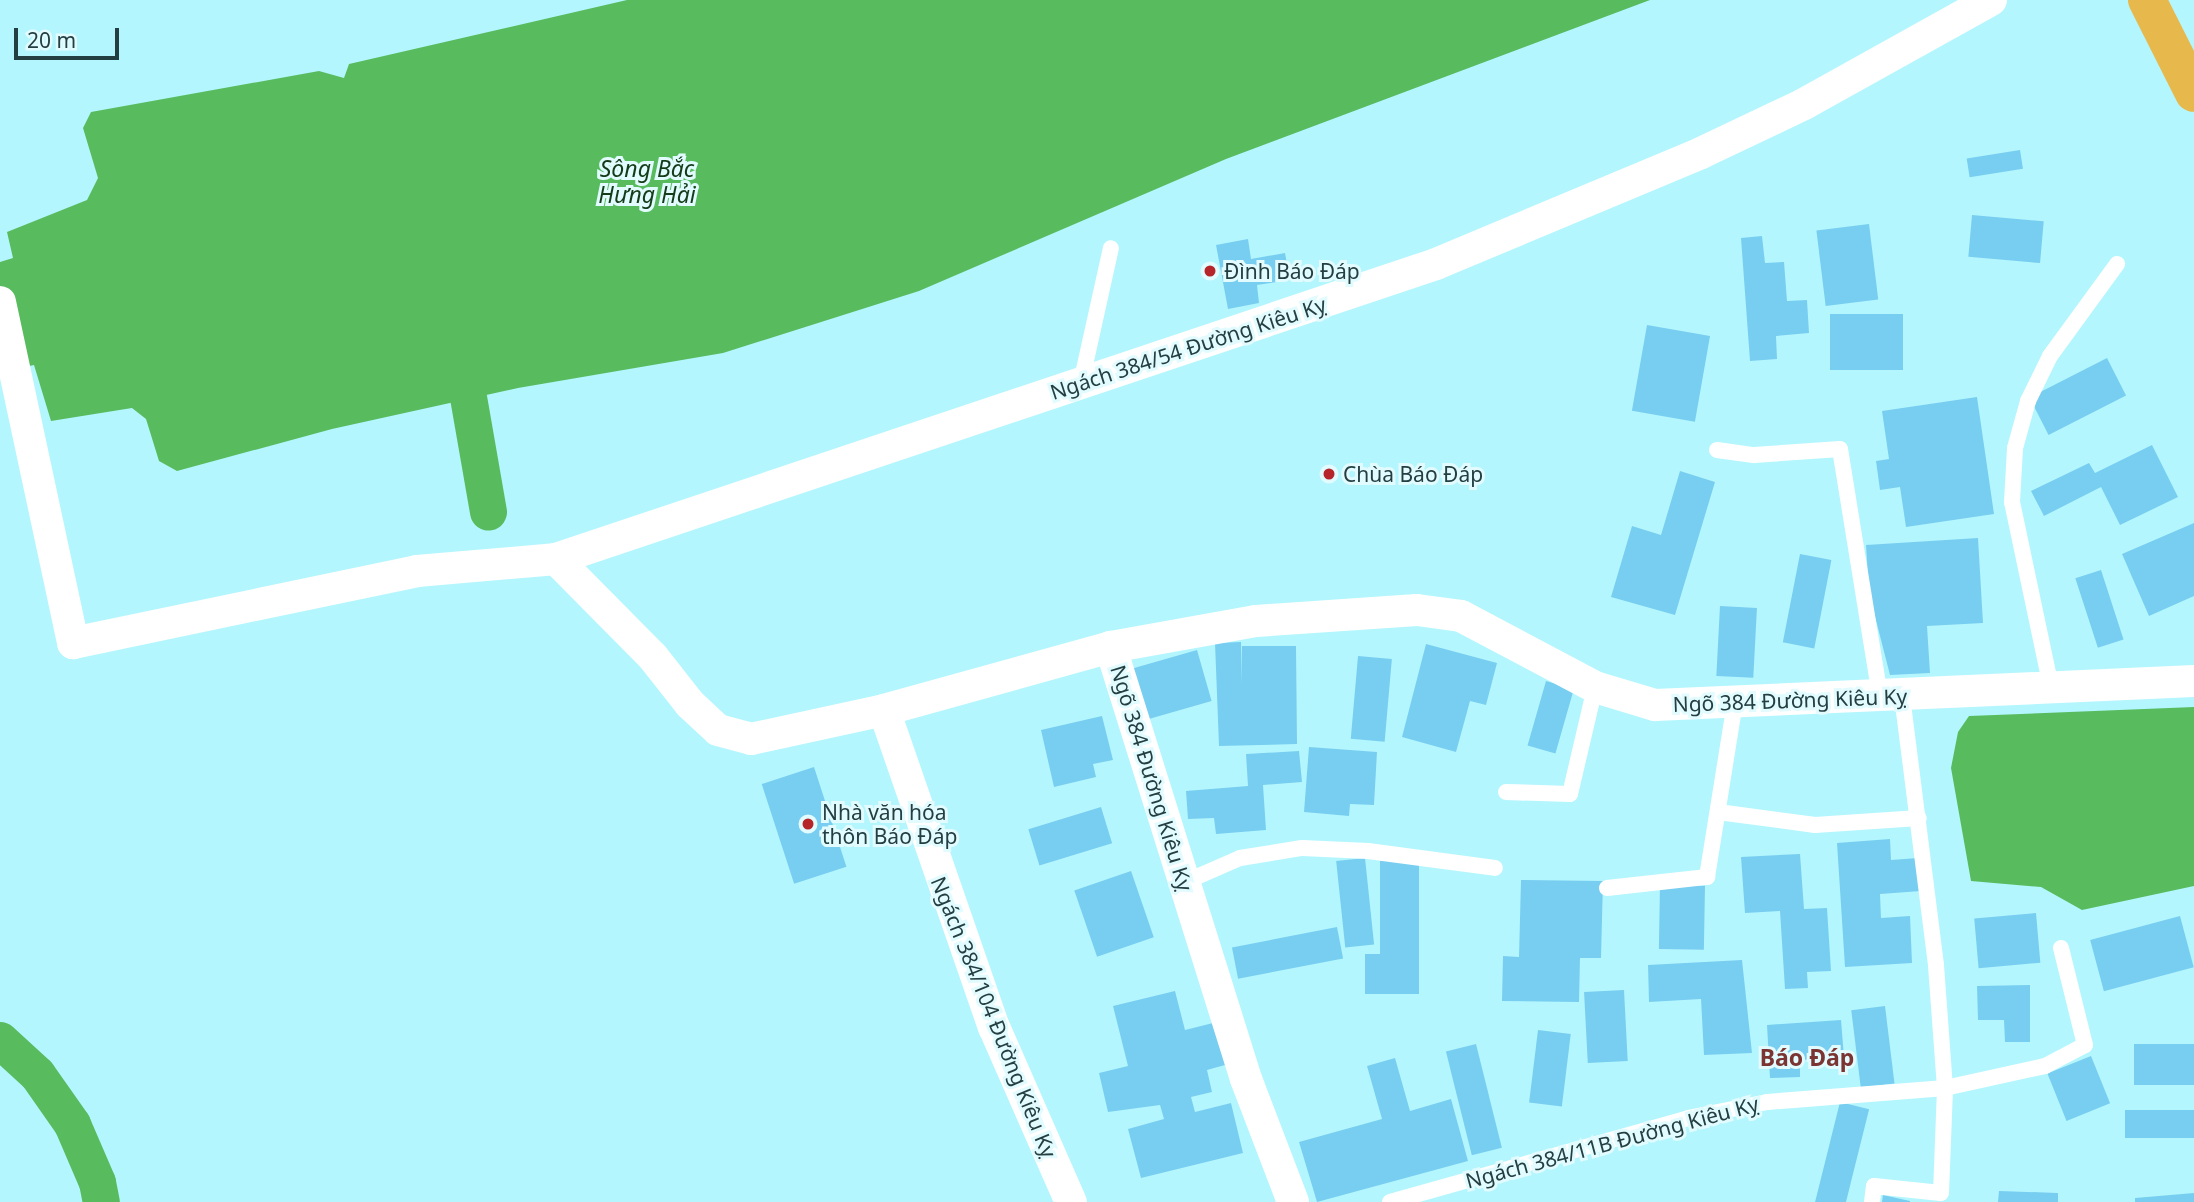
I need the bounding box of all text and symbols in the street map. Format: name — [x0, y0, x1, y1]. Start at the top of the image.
scale bar — [18, 14, 122, 58]
text: 20 m — [27, 26, 76, 54]
water label: Sông Bắc Hưng Hải — [598, 154, 696, 208]
place label: Đình Báo Đáp — [1224, 258, 1360, 284]
marker: Đình Báo Đáp — [1202, 263, 1218, 279]
street label: Ngách 384/54 Đường Kiêu Kỵ — [1047, 291, 1329, 405]
place label: Chùa Báo Đáp — [1343, 461, 1483, 487]
marker: Chùa Báo Đáp — [1321, 466, 1337, 482]
street label: Ngõ 384 Đường Kiêu Kỵ — [1106, 662, 1198, 894]
street label: Ngõ 384 Đường Kiêu Kỵ — [1672, 683, 1908, 717]
place label: Nhà văn hóa thôn Báo Đáp — [822, 799, 957, 849]
marker: Nhà văn hóa thôn Báo Đáp — [800, 816, 816, 832]
street label: Ngách 384/104 Đường Kiêu Kỵ — [926, 873, 1062, 1161]
district label: Báo Đáp — [1760, 1043, 1854, 1071]
street label: Ngách 384/11B Đường Kiêu Kỵ — [1463, 1091, 1761, 1193]

